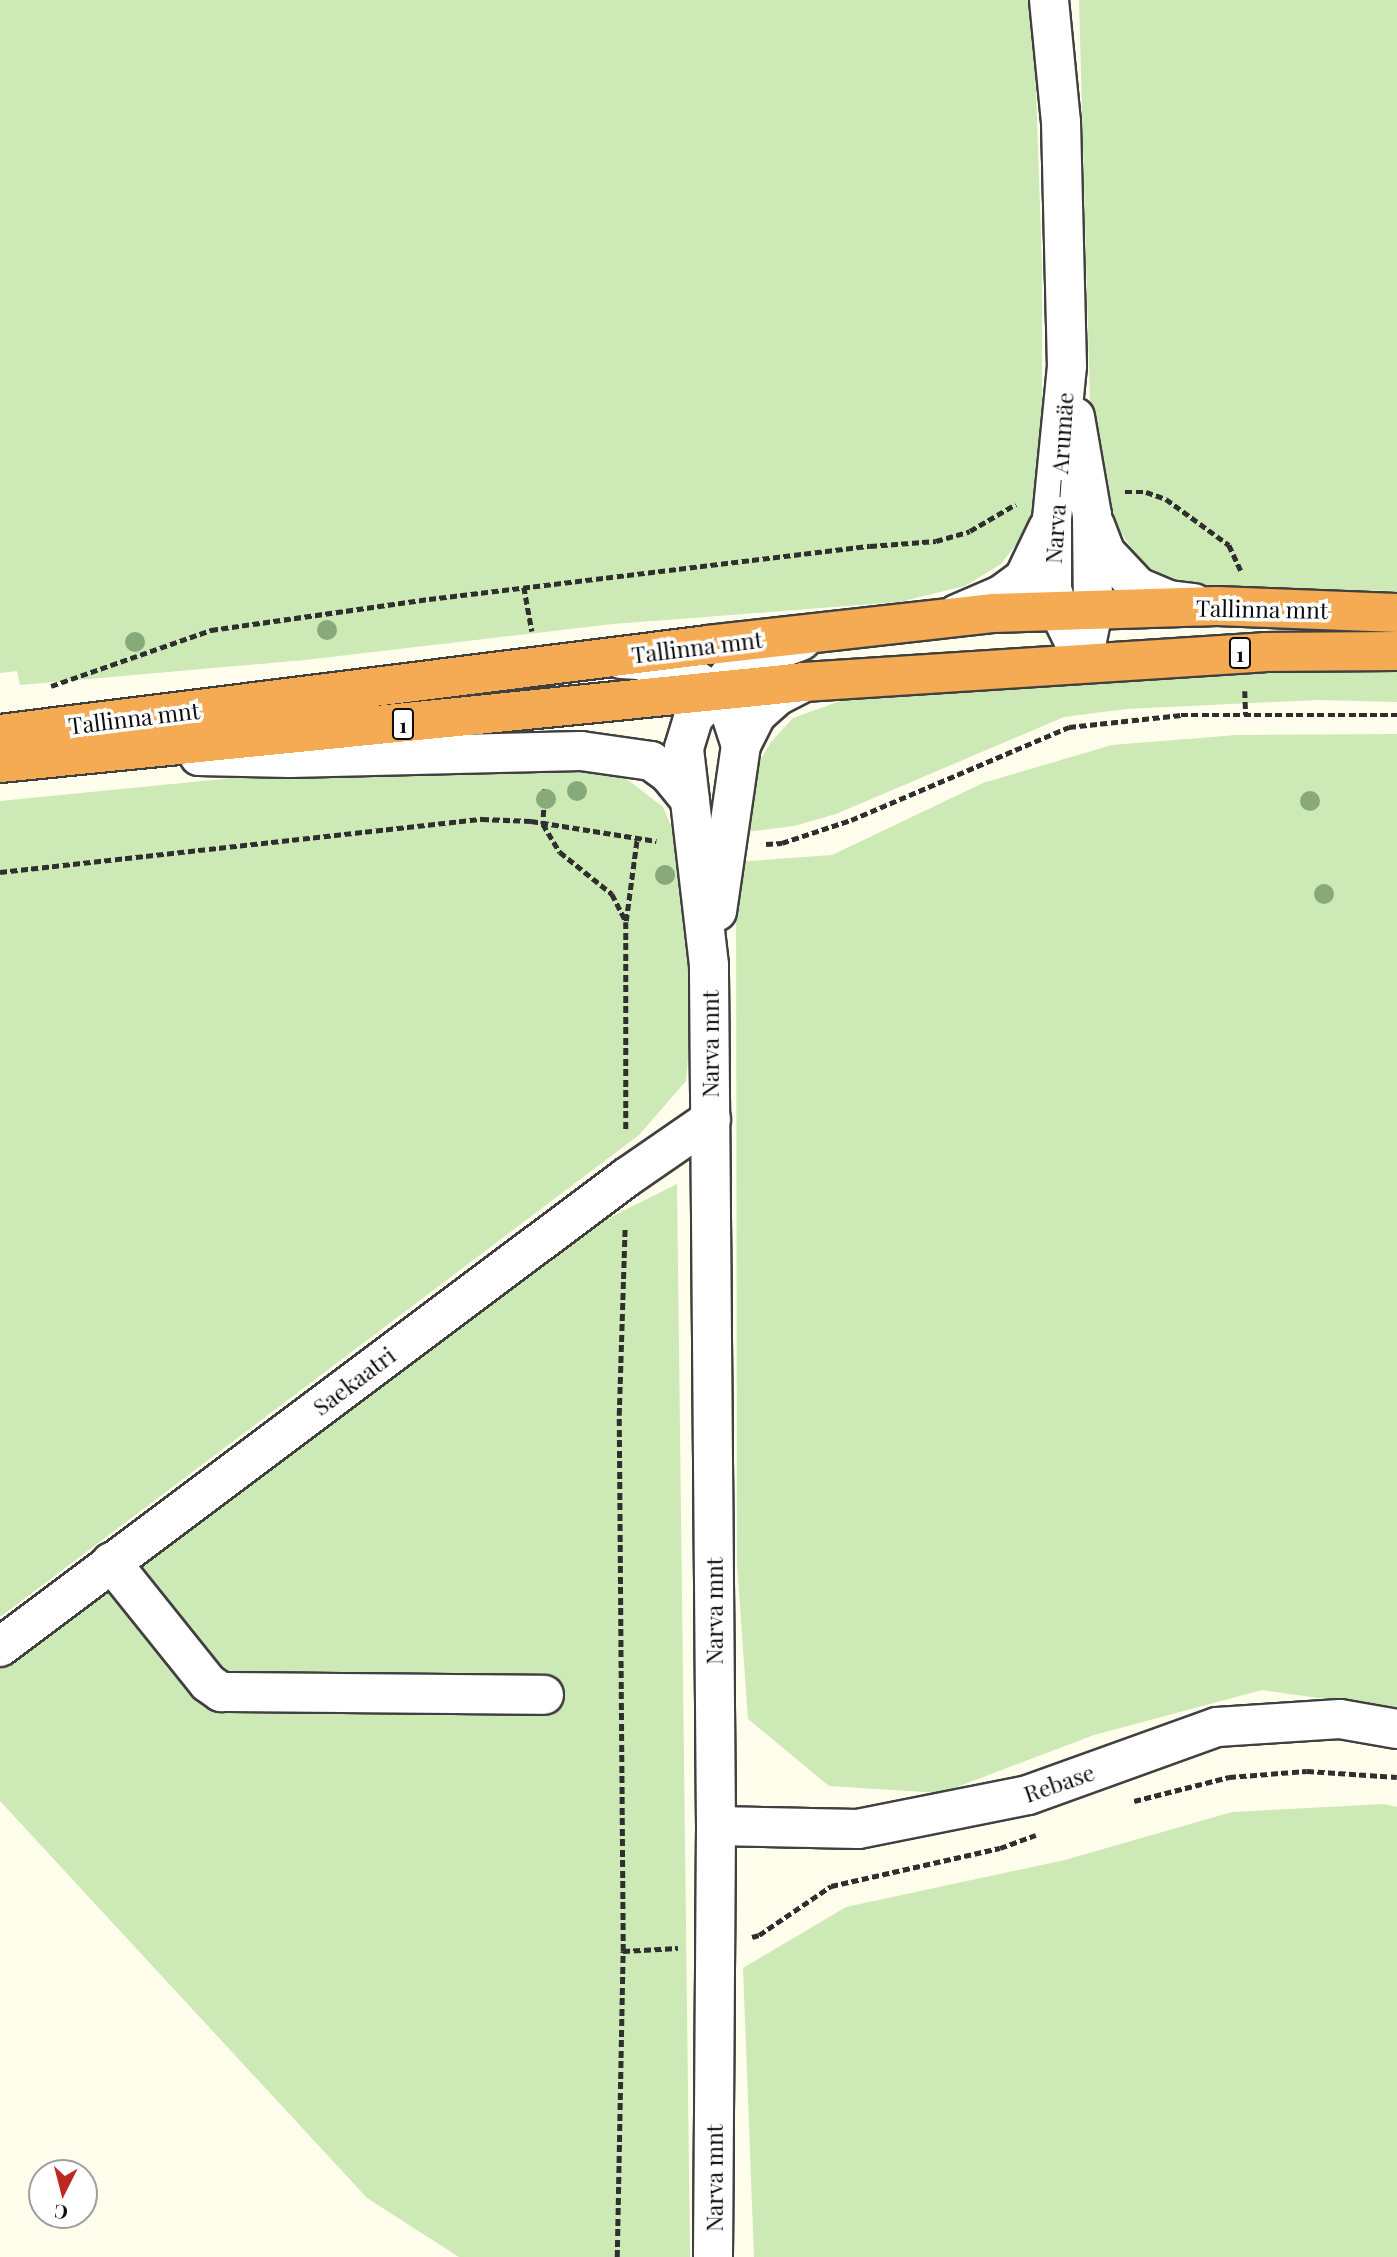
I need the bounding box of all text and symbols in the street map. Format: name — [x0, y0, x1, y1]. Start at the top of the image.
street label: Narva — Arumäe — [1039, 391, 1079, 565]
street label: Tallinna mnt — [1196, 594, 1328, 624]
street label: Tallinna mnt — [630, 625, 764, 669]
road number: 1 — [1228, 636, 1252, 670]
street label: Tallinna mnt — [67, 696, 201, 740]
road number: 1 — [391, 706, 415, 742]
street label: Narva mnt — [696, 990, 724, 1098]
street label: Saekaatri — [307, 1341, 401, 1421]
street label: Narva mnt — [700, 1557, 728, 1665]
street label: Rebase — [1020, 1758, 1098, 1808]
street label: Narva mnt — [700, 2124, 728, 2232]
north arrow — [28, 2159, 98, 2229]
text: С — [53, 2199, 69, 2227]

